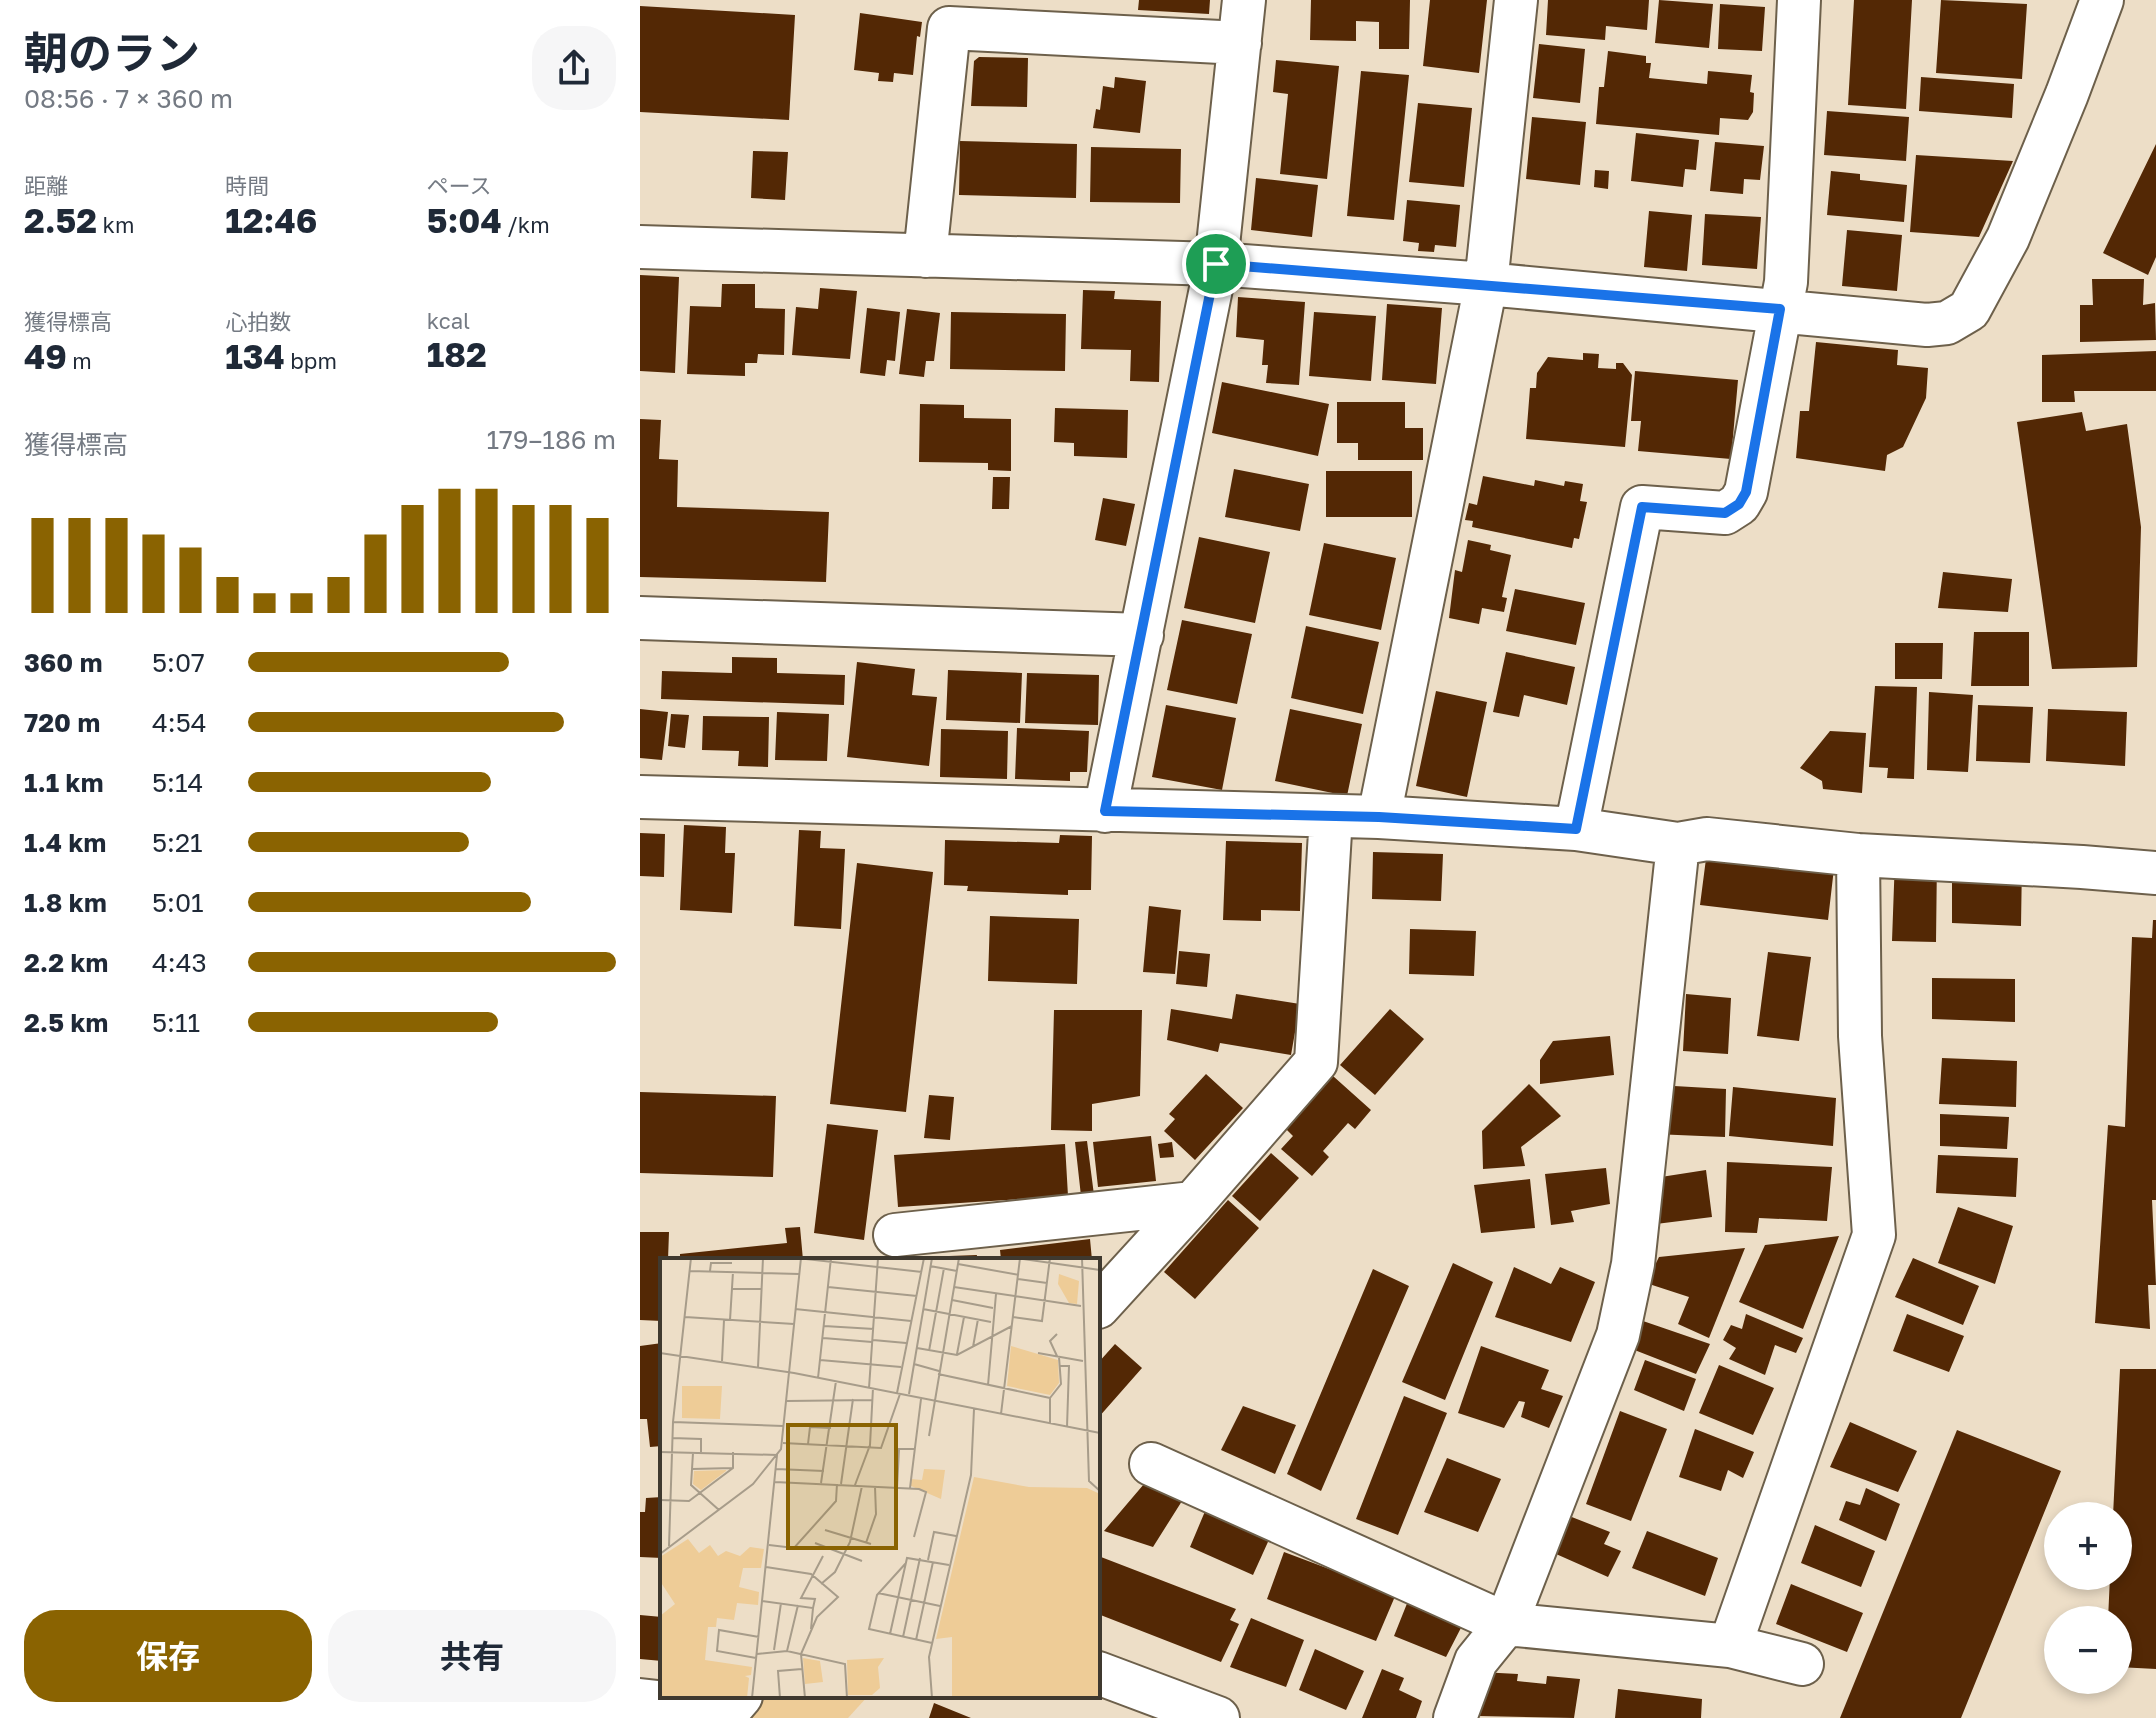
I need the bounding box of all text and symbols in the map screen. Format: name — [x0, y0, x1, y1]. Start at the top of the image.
text: 朝のラン — [24, 26, 200, 79]
button: share — [532, 26, 616, 110]
text: 08:56 · 7 × 360 m — [24, 83, 233, 114]
text: 距離 — [24, 172, 68, 199]
text: 時間 — [225, 172, 269, 199]
text: ペース — [427, 172, 492, 199]
text: 2.52 — [24, 200, 97, 240]
text: 12:46 — [225, 200, 317, 240]
text: 5:04 — [427, 200, 502, 240]
text: km — [97, 211, 135, 238]
text: /km — [502, 211, 550, 238]
pin — [1182, 230, 1250, 298]
icon: arrive — [1194, 242, 1238, 286]
text: kcal — [427, 307, 470, 334]
text: 獲得標高 — [24, 308, 112, 335]
text: 心拍数 — [225, 308, 291, 335]
text: 182 — [427, 334, 487, 374]
text: 49 — [24, 336, 67, 376]
text: 134 — [225, 336, 285, 376]
text: m — [67, 347, 92, 374]
text: bpm — [285, 347, 337, 374]
text: 179–186 m — [486, 424, 616, 455]
text: 獲得標高 — [24, 429, 128, 460]
text: 360 m — [24, 647, 103, 678]
text: 5:07 — [152, 647, 205, 678]
text: 720 m — [24, 707, 100, 738]
text: 4:54 — [152, 707, 207, 738]
text: 1.1 km — [24, 767, 103, 798]
text: 5:14 — [152, 767, 203, 798]
text: 1.4 km — [24, 827, 106, 858]
text: 5:21 — [152, 827, 203, 858]
text: 1.8 km — [24, 887, 107, 918]
text: 5:01 — [152, 887, 204, 918]
text: 2.2 km — [24, 947, 108, 978]
text: 4:43 — [152, 947, 207, 978]
text: 2.5 km — [24, 1007, 108, 1038]
text: 5:11 — [152, 1007, 200, 1038]
inset map — [660, 1258, 1100, 1698]
map controls — [2044, 1502, 2132, 1694]
button: + — [2044, 1502, 2132, 1590]
button: − — [2044, 1606, 2132, 1694]
button: 保存 — [24, 1610, 312, 1702]
button: 共有 — [328, 1610, 616, 1702]

